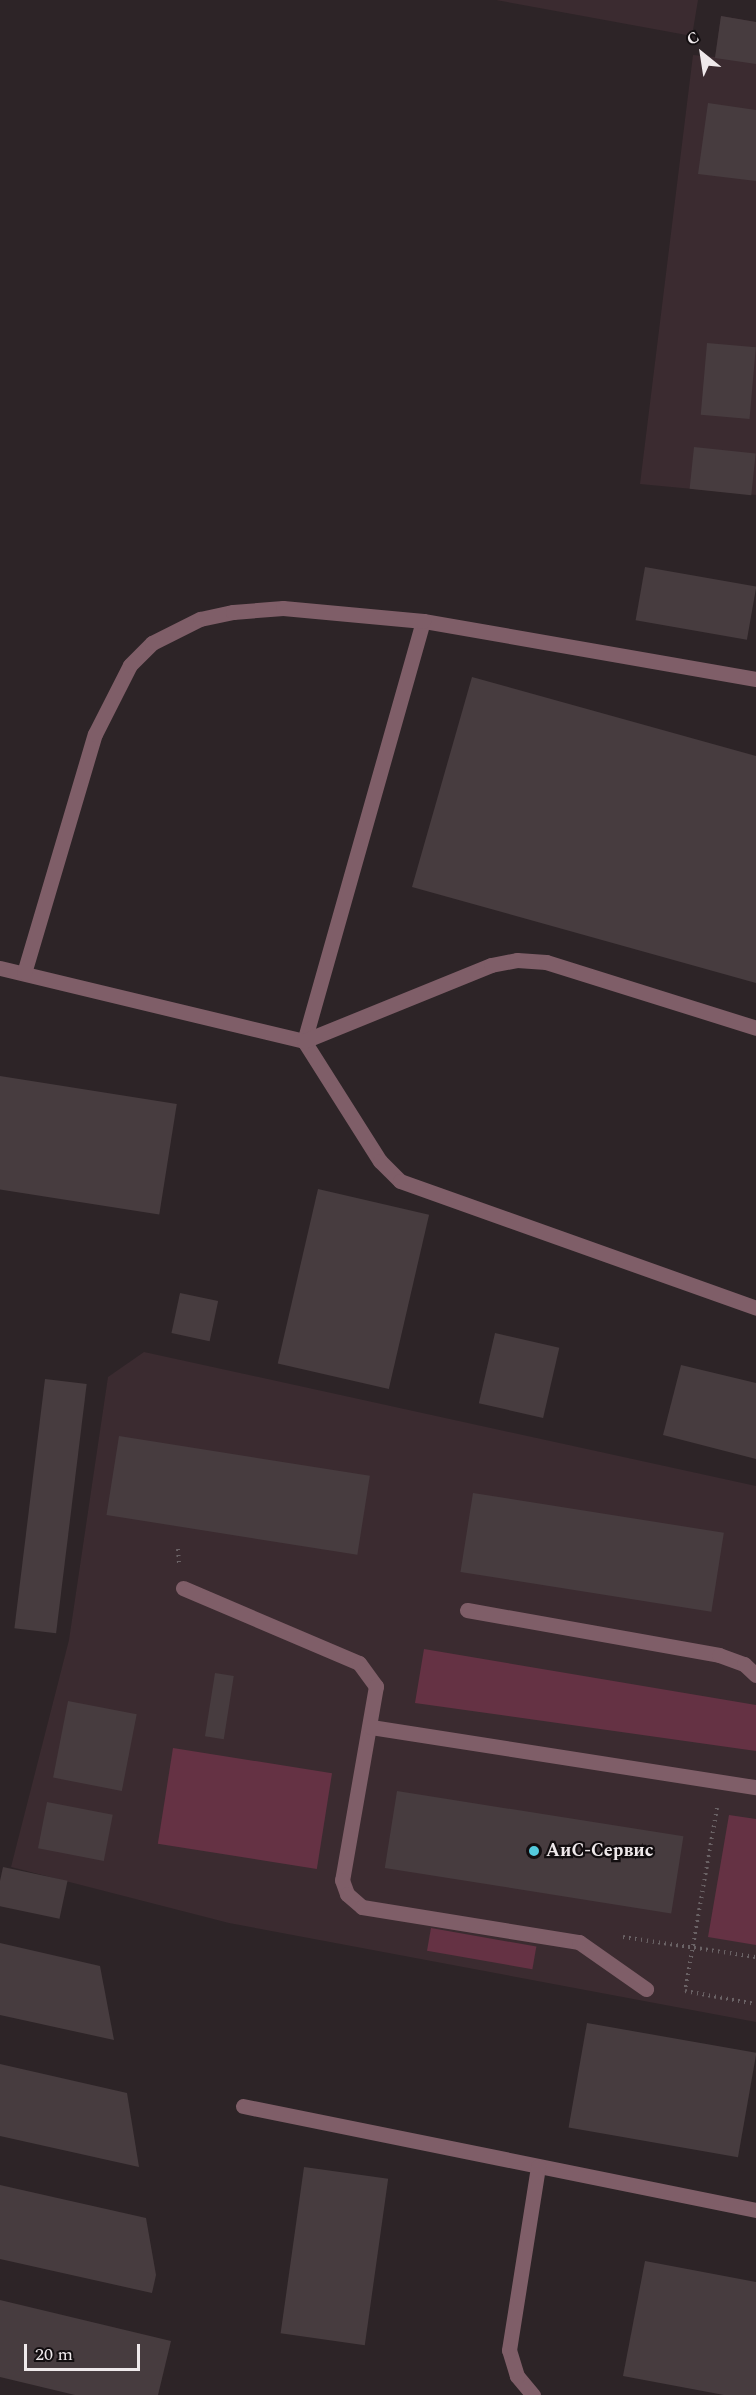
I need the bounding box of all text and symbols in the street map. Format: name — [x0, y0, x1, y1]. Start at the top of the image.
north arrow — [672, 24, 732, 84]
text: С — [682, 25, 704, 52]
place label: АиС-Сервис — [546, 1840, 653, 1862]
marker: АиС-Сервис — [527, 1844, 541, 1858]
scale bar — [27, 2332, 142, 2370]
text: 20 m — [35, 2341, 73, 2368]

